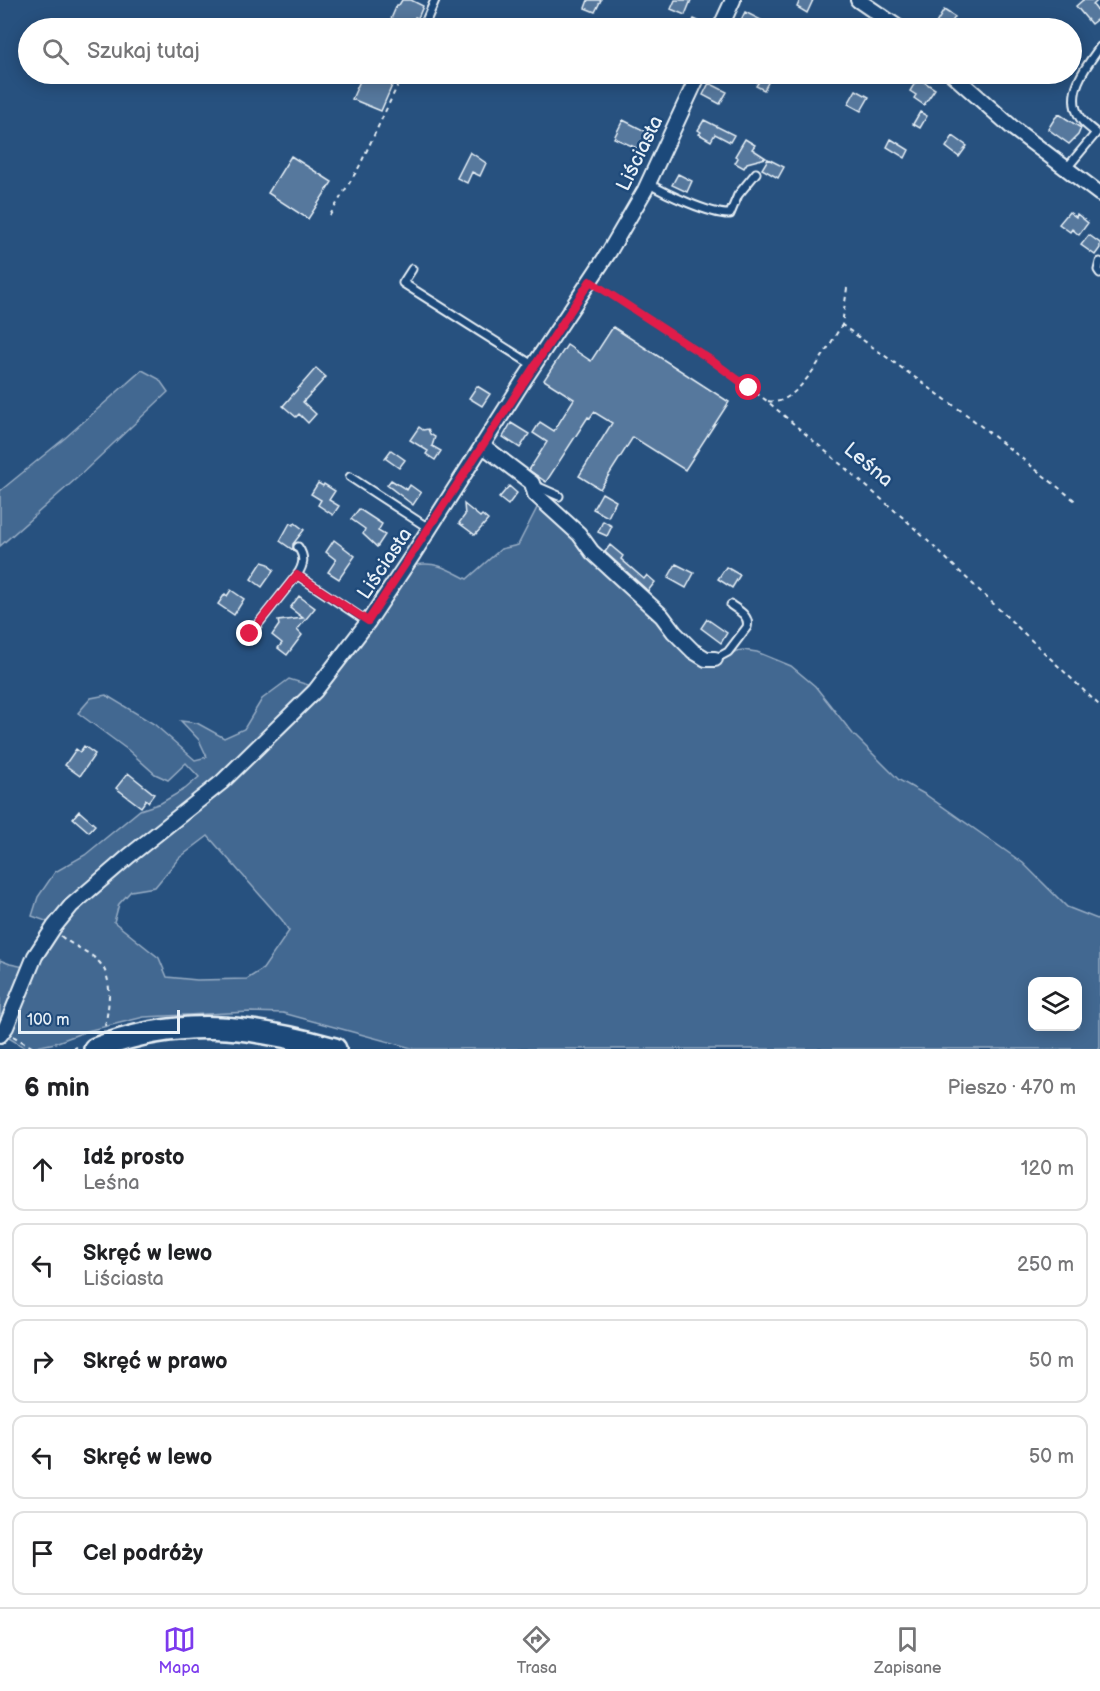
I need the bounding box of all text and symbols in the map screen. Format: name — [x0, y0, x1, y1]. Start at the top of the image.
search box — [18, 18, 1082, 84]
icon: search — [39, 35, 72, 68]
text: Szukaj tutaj — [87, 38, 200, 65]
street label: Liściasta — [611, 112, 668, 195]
route start — [735, 374, 761, 400]
street label: Leśna — [839, 437, 898, 492]
street label: Liściasta — [352, 523, 417, 604]
route end — [236, 620, 262, 646]
map controls — [1028, 977, 1082, 1031]
button: layers — [1028, 977, 1082, 1031]
scale bar — [18, 1007, 180, 1034]
text: 100 m — [27, 1011, 70, 1030]
text: 6 min — [24, 1073, 90, 1104]
text: Pieszo · 470 m — [948, 1076, 1076, 1100]
text: Idź prosto — [83, 1144, 185, 1171]
icon: ahead — [26, 1153, 59, 1186]
text: 120 m — [1021, 1157, 1074, 1181]
text: Leśna — [83, 1171, 140, 1195]
text: Skręć w lewo — [83, 1240, 212, 1267]
icon: left — [26, 1249, 59, 1282]
text: 250 m — [1017, 1253, 1074, 1277]
text: Liściasta — [83, 1267, 164, 1291]
icon: right — [26, 1345, 59, 1378]
text: Skręć w prawo — [83, 1348, 228, 1375]
text: 50 m — [1029, 1349, 1074, 1373]
icon: left — [26, 1441, 59, 1474]
text: Skręć w lewo — [83, 1444, 212, 1471]
text: 50 m — [1029, 1445, 1074, 1469]
icon: arrive — [26, 1537, 59, 1570]
text: Cel podróży — [83, 1540, 203, 1567]
tab: Mapa — [159, 1623, 200, 1678]
tab: Trasa — [517, 1623, 557, 1678]
tab: Zapisane — [874, 1623, 941, 1678]

